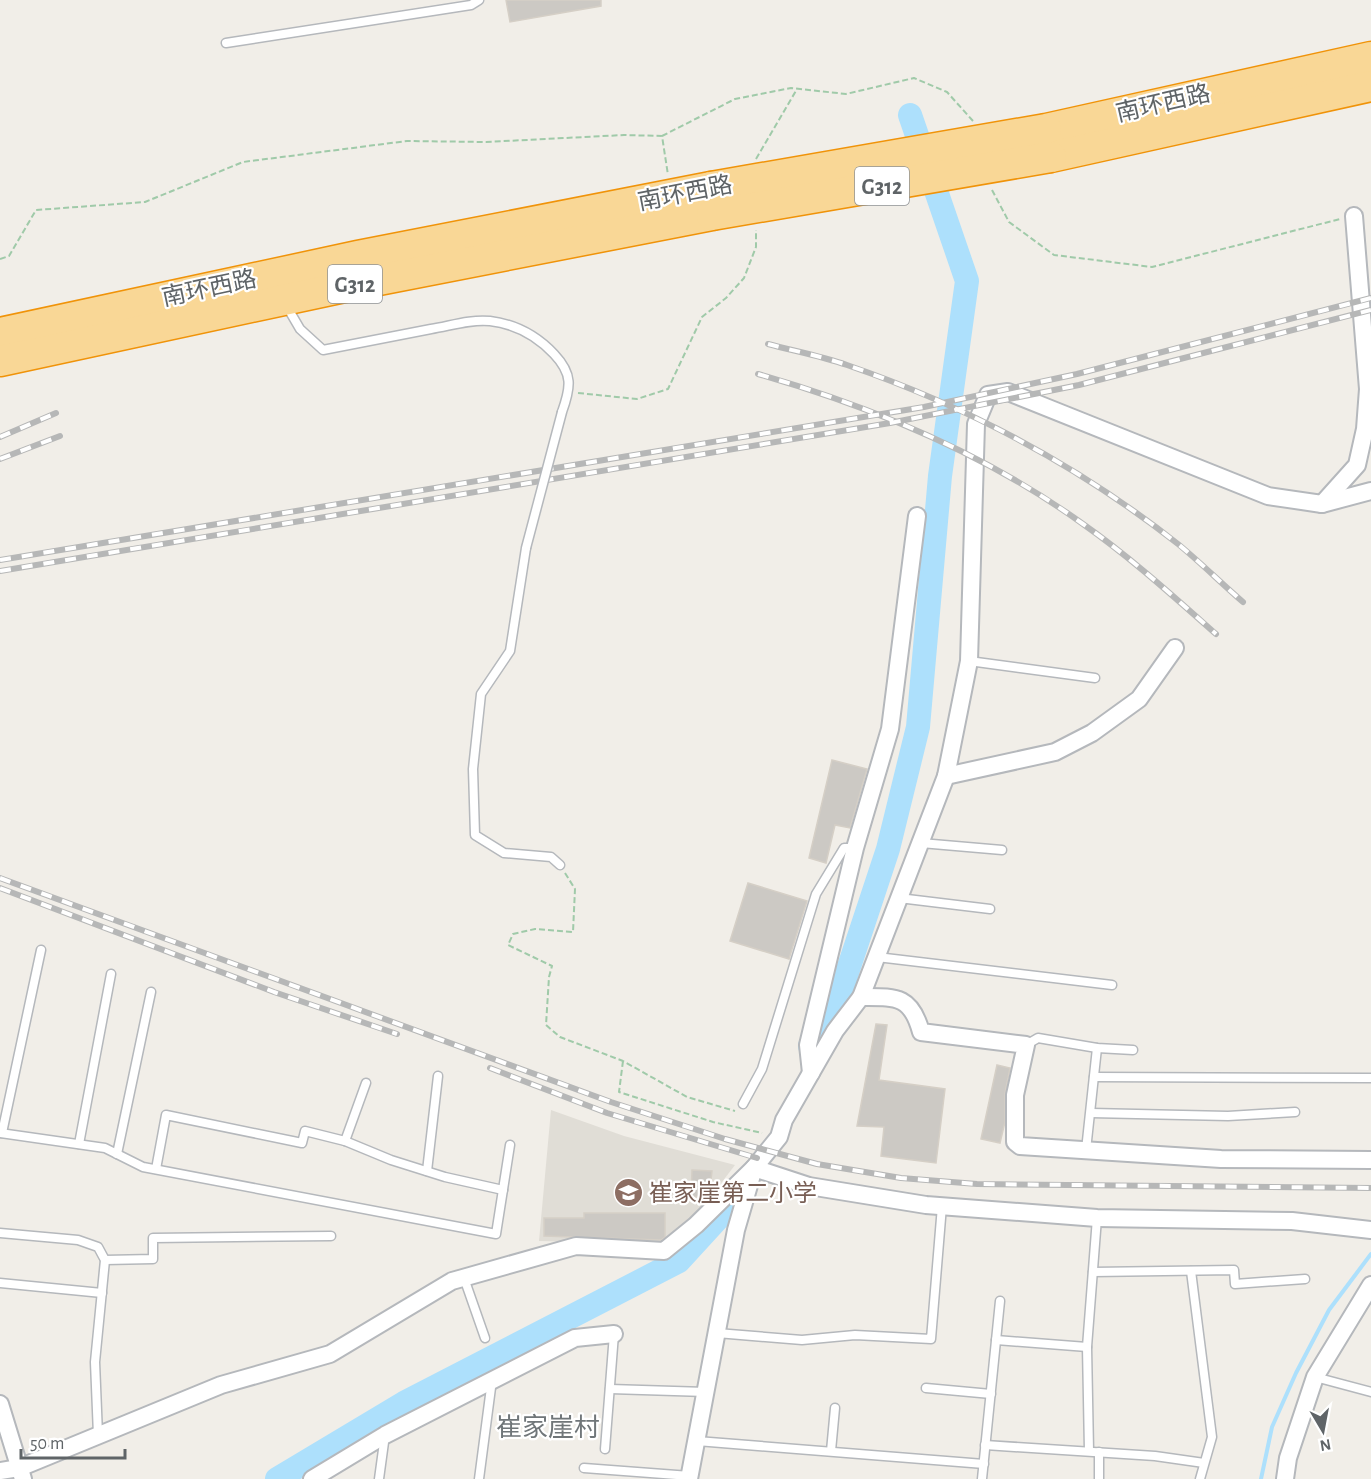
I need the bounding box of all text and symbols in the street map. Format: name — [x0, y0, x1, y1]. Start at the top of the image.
street label: 南环西路 — [1113, 80, 1213, 126]
road number: G312 — [855, 167, 909, 205]
street label: 南环西路 — [635, 171, 735, 215]
street label: 南环西路 — [159, 265, 259, 311]
road number: G312 — [328, 265, 382, 303]
school or university icon: 崔家崖第二小学 — [612, 1177, 644, 1209]
place label: 崔家崖第二小学 — [649, 1180, 817, 1206]
north arrow — [1293, 1401, 1353, 1461]
district label: 崔家崖村 — [496, 1413, 600, 1441]
scale bar — [21, 1422, 124, 1460]
text: 50 m — [30, 1435, 64, 1453]
text: N — [1319, 1436, 1332, 1454]

